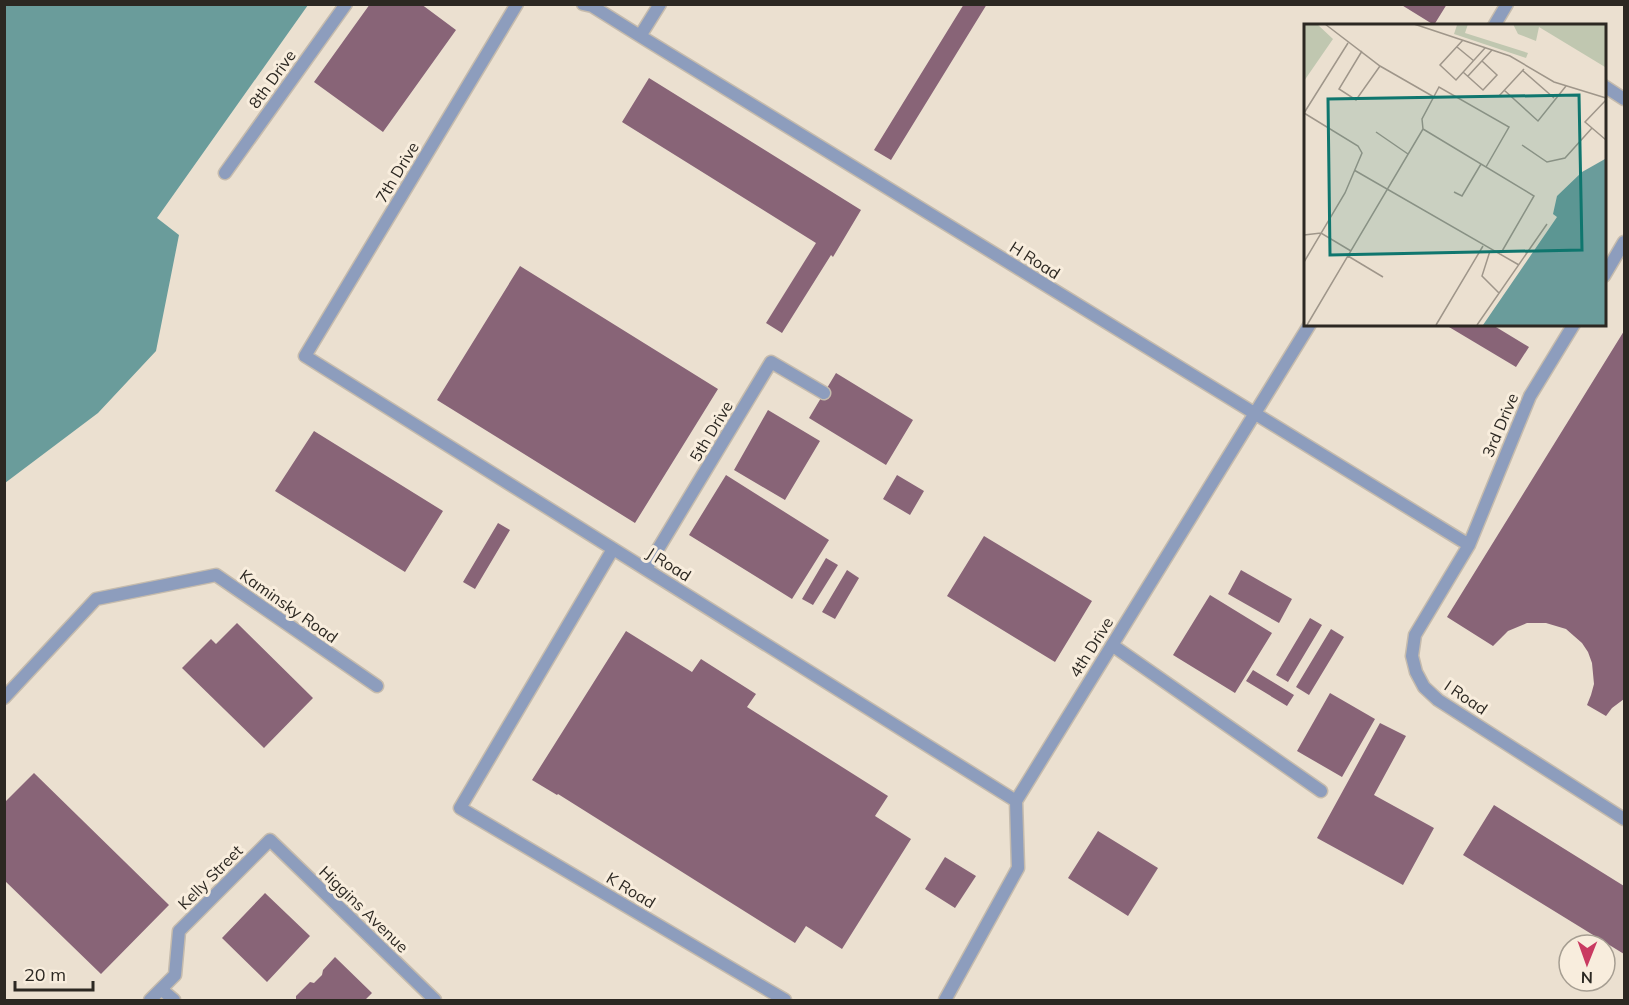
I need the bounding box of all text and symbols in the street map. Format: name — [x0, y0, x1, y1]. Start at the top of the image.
inset map — [1304, 24, 1605, 326]
street label: 8th Drive — [244, 46, 300, 112]
street label: 7th Drive — [371, 138, 423, 206]
street label: H Road — [1006, 237, 1064, 283]
street label: 3rd Drive — [1478, 390, 1522, 460]
street label: 5th Drive — [685, 397, 737, 465]
street label: J Road — [643, 543, 695, 585]
street label: Kaminsky Road — [236, 565, 342, 647]
street label: 4th Drive — [1065, 613, 1117, 681]
street label: I Road — [1441, 675, 1491, 719]
street label: Kelly Street — [174, 840, 247, 913]
street label: Higgins Avenue — [315, 861, 413, 957]
street label: K Road — [603, 868, 659, 912]
north arrow — [1557, 933, 1617, 993]
scale bar — [15, 954, 93, 992]
text: 20 m — [24, 963, 66, 986]
text: N — [1581, 968, 1593, 988]

